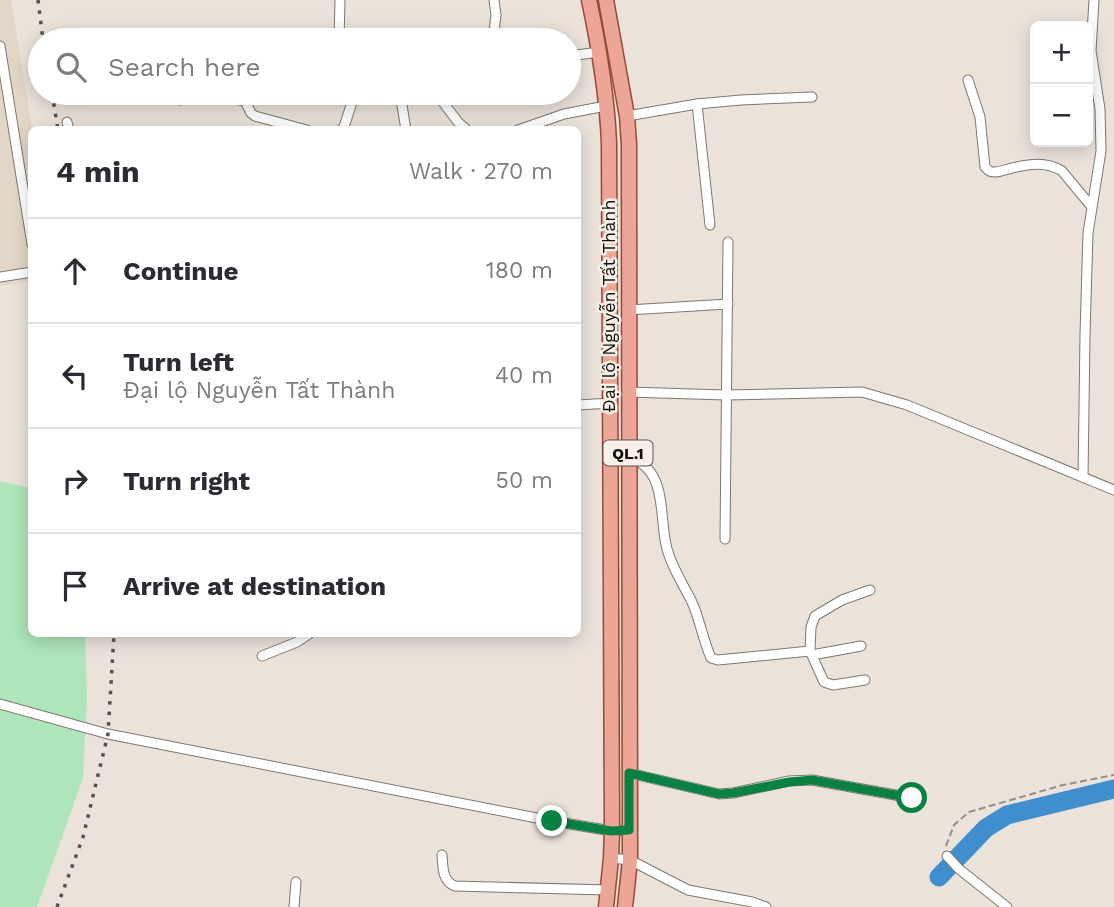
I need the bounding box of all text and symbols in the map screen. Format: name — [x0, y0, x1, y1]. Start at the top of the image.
map controls — [1030, 21, 1093, 147]
button: + — [1030, 21, 1093, 84]
search box — [28, 28, 581, 105]
icon: search — [52, 48, 90, 86]
text: Search here — [108, 52, 260, 82]
button: − — [1030, 84, 1093, 147]
text: 4 min — [56, 154, 140, 189]
text: Walk · 270 m — [409, 158, 553, 185]
street label: Đại lộ Nguyễn Tất Thành — [598, 199, 619, 413]
icon: ahead — [56, 252, 94, 290]
text: Continue — [123, 256, 239, 286]
text: 180 m — [486, 257, 553, 284]
text: Turn left — [123, 347, 234, 377]
icon: left — [56, 357, 94, 395]
text: 40 m — [495, 362, 553, 389]
text: Đại lộ Nguyễn Tất Thành — [123, 377, 395, 404]
road number: QL.1 — [604, 440, 652, 466]
icon: right — [56, 462, 94, 500]
text: Turn right — [123, 466, 250, 496]
text: 50 m — [496, 467, 553, 494]
icon: arrive — [56, 567, 94, 605]
text: Arrive at destination — [123, 571, 386, 601]
route start — [896, 782, 927, 813]
route end — [536, 805, 567, 836]

